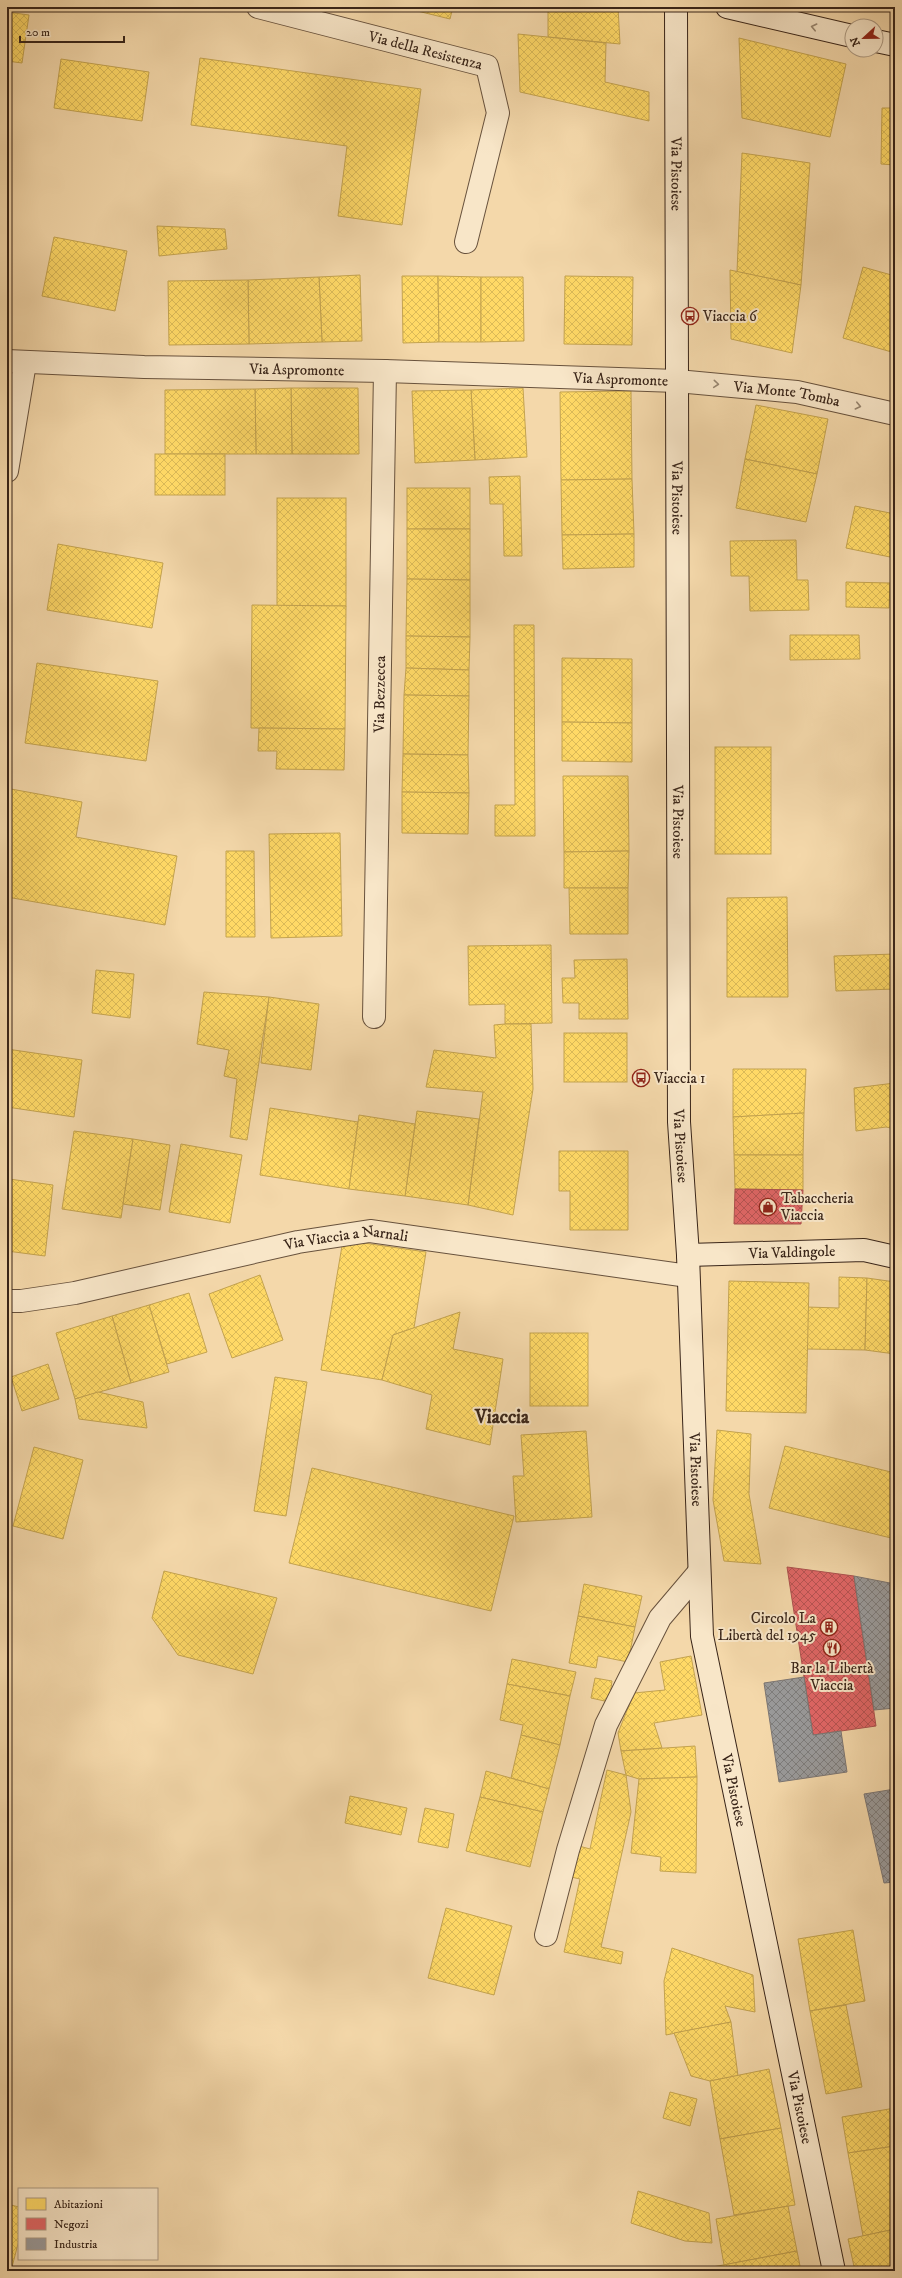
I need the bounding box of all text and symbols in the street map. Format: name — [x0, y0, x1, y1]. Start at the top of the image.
scale bar — [20, 18, 124, 44]
north arrow — [844, 18, 884, 58]
one-way arrow — [811, 23, 817, 31]
text: 20 m — [26, 25, 50, 40]
street label: Via della Resistenza — [366, 26, 485, 74]
text: N — [847, 35, 864, 48]
street label: Via Pistoiese — [667, 136, 686, 211]
bus stop icon: Viaccia 6 — [680, 306, 700, 326]
place label: Viaccia 6 — [702, 307, 758, 326]
street label: Via Aspromonte — [248, 359, 345, 380]
street label: Via Aspromonte — [572, 368, 669, 390]
street label: Via Monte Tomba — [732, 377, 842, 411]
one-way arrow — [713, 380, 719, 389]
one-way arrow — [855, 401, 861, 409]
street label: Via Pistoiese — [668, 460, 687, 535]
street label: Via Bezzecca — [369, 655, 390, 734]
street label: Via Pistoiese — [669, 784, 688, 859]
bus stop icon: Viaccia 1 — [631, 1068, 651, 1088]
place label: Viaccia 1 — [653, 1069, 706, 1088]
street label: Via Pistoiese — [669, 1108, 693, 1183]
place label: Tabaccheria Viaccia — [780, 1189, 854, 1225]
shop icon: Tabaccheria Viaccia — [758, 1197, 778, 1217]
street label: Via Viaccia a Narnali — [281, 1221, 409, 1255]
street label: Via Valdingole — [747, 1241, 836, 1263]
district label: Viaccia — [474, 1406, 530, 1429]
street label: Via Pistoiese — [685, 1431, 707, 1507]
place label: Circolo La Libertà del 1945 — [718, 1609, 817, 1645]
building icon: Circolo La Libertà del 1945 — [819, 1617, 839, 1637]
restaurant icon: Bar la Libertà Viaccia — [822, 1638, 842, 1658]
place label: Bar la Libertà Viaccia — [790, 1659, 874, 1695]
street label: Via Pistoiese — [717, 1751, 751, 1828]
street label: Via Pistoiese — [783, 2068, 817, 2145]
legend — [18, 2188, 158, 2260]
text: Abitazioni — [54, 2197, 103, 2212]
text: Negozi — [54, 2217, 89, 2232]
text: Industria — [54, 2237, 98, 2252]

